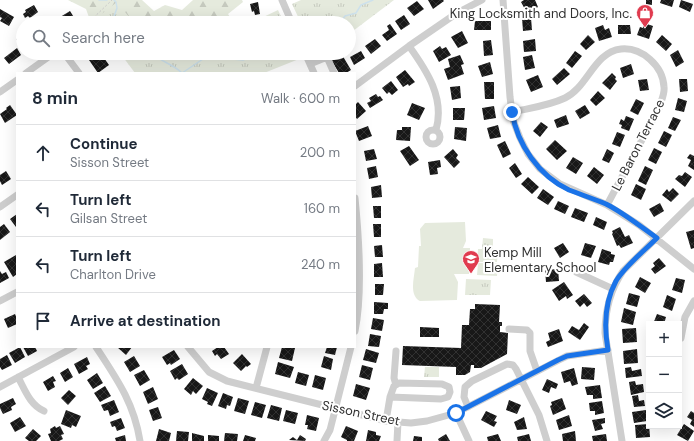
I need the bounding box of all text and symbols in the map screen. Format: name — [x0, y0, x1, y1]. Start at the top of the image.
shop icon: King Locksmith and Doors, Inc. — [635, 3, 655, 28]
place label: King Locksmith and Doors, Inc. — [450, 5, 632, 22]
search box — [16, 16, 356, 60]
icon: search — [30, 27, 52, 49]
text: Search here — [62, 28, 145, 48]
text: 8 min — [32, 87, 78, 109]
text: Walk · 600 m — [261, 90, 340, 107]
street label: Le Baron Terrace — [608, 96, 668, 194]
route end — [503, 103, 521, 121]
text: Continue — [70, 134, 138, 154]
icon: ahead — [32, 142, 54, 164]
text: 200 m — [300, 144, 340, 161]
text: Sisson Street — [70, 154, 149, 171]
text: Turn left — [70, 190, 131, 210]
icon: left — [32, 198, 54, 220]
text: 160 m — [304, 200, 340, 217]
text: Gilsan Street — [70, 210, 147, 227]
place label: Kemp Mill Elementary School — [484, 244, 597, 276]
text: Turn left — [70, 246, 131, 266]
school or university icon: Kemp Mill Elementary School — [461, 249, 481, 274]
icon: left — [32, 254, 54, 276]
text: 240 m — [301, 256, 340, 273]
text: Charlton Drive — [70, 266, 156, 283]
icon: arrive — [32, 310, 54, 332]
text: Arrive at destination — [70, 311, 221, 331]
map controls — [646, 321, 682, 429]
button: + — [646, 321, 682, 357]
button: − — [646, 357, 682, 393]
button: layers — [646, 393, 682, 429]
street label: Sisson Street — [321, 396, 401, 430]
route start — [447, 404, 465, 422]

